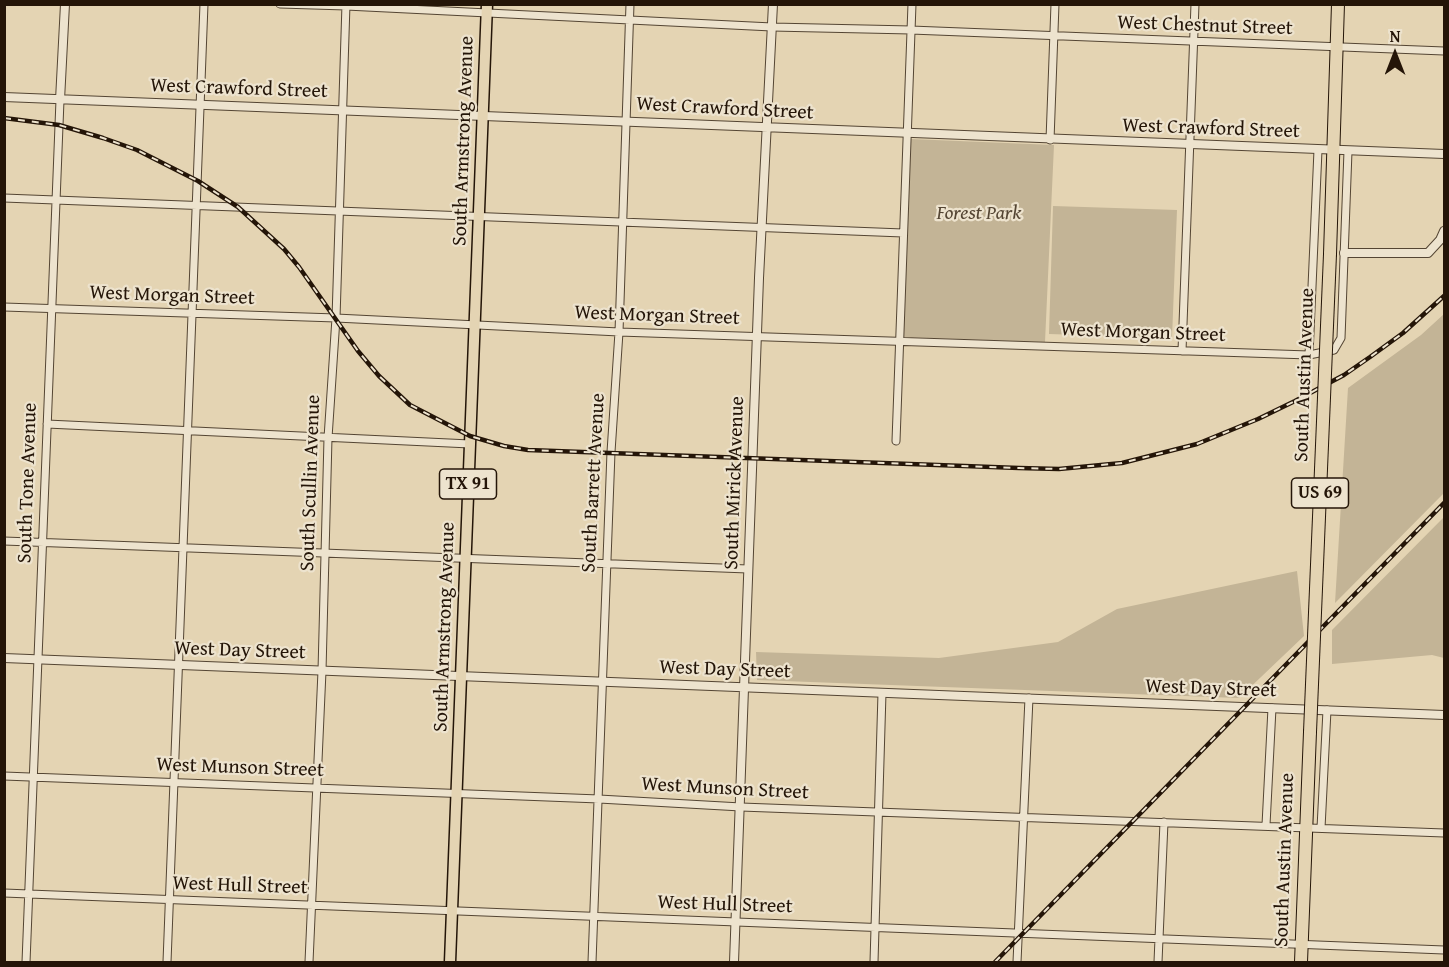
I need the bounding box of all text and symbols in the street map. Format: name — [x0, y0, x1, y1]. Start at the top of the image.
street label: West Chestnut Street — [1117, 11, 1293, 41]
north arrow — [1365, 24, 1425, 84]
text: N — [1390, 24, 1400, 48]
street label: South Armstrong Avenue — [448, 35, 480, 247]
street label: West Crawford Street — [150, 74, 328, 104]
street label: West Crawford Street — [636, 92, 814, 126]
street label: West Crawford Street — [1122, 114, 1300, 144]
park label: Forest Park — [937, 202, 1021, 226]
street label: West Morgan Street — [89, 281, 255, 311]
street label: South Austin Avenue — [1290, 288, 1320, 462]
street label: West Morgan Street — [574, 301, 740, 331]
street label: West Morgan Street — [1060, 318, 1226, 348]
street label: South Barrett Avenue — [577, 393, 611, 573]
street label: South Scullin Avenue — [296, 394, 326, 572]
street label: South Mirick Avenue — [720, 396, 750, 570]
street label: South Tone Avenue — [13, 402, 43, 564]
road number: TX 91 — [440, 469, 496, 499]
road number: US 69 — [1292, 478, 1348, 508]
street label: South Armstrong Avenue — [429, 521, 461, 733]
street label: West Day Street — [174, 637, 306, 665]
street label: West Day Street — [659, 656, 791, 684]
street label: West Day Street — [1145, 675, 1277, 703]
street label: West Munson Street — [156, 753, 324, 783]
street label: West Munson Street — [641, 773, 809, 805]
street label: South Austin Avenue — [1270, 773, 1300, 947]
street label: West Hull Street — [172, 872, 308, 900]
street label: West Hull Street — [657, 891, 793, 919]

